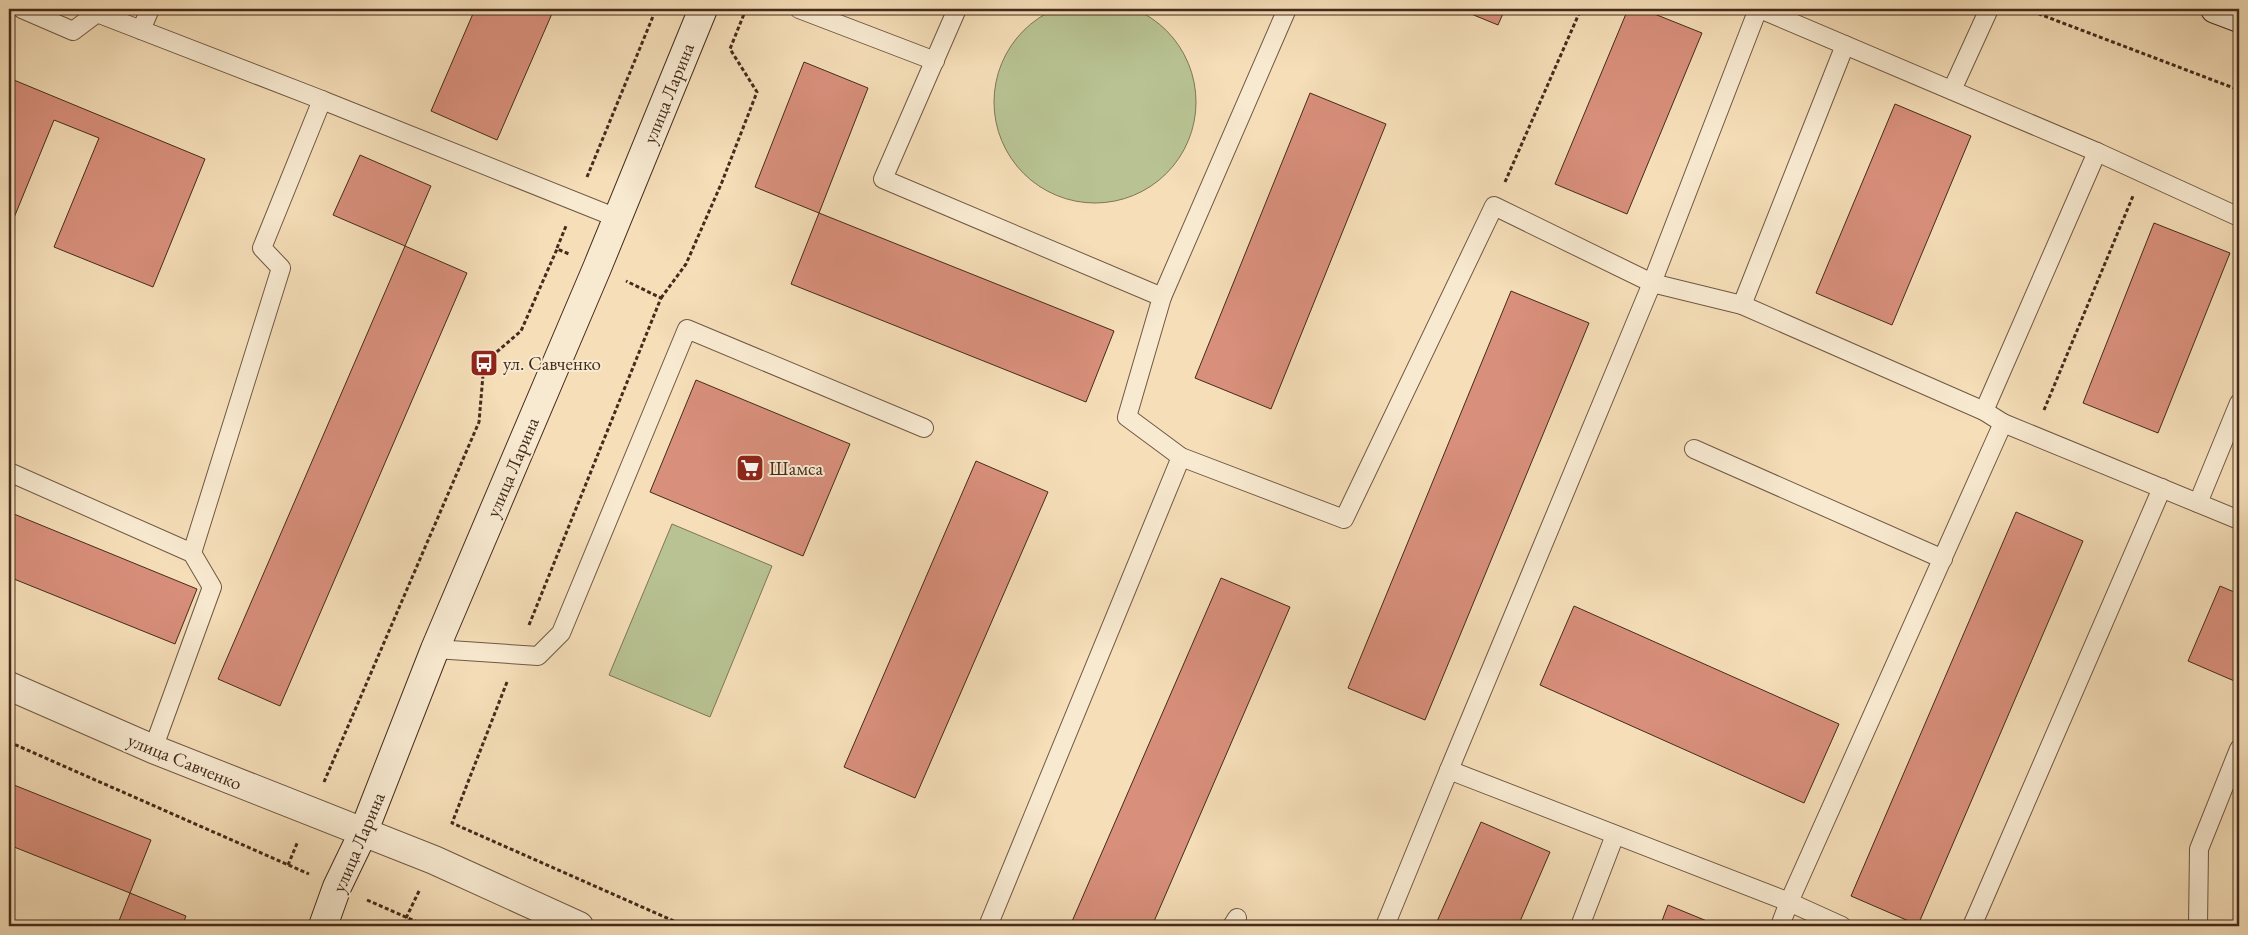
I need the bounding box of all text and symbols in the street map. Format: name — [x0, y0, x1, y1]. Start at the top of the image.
street label: улица Ларина — [637, 39, 700, 147]
bus stop icon: ул. Савченко — [469, 348, 499, 378]
place label: ул. Савченко — [503, 351, 601, 376]
street label: улица Ларина — [480, 413, 545, 521]
supermarket icon: Шамса — [735, 453, 765, 483]
place label: Шамса — [769, 456, 824, 481]
street label: улица Савченко — [124, 727, 246, 796]
street label: улица Ларина — [326, 788, 391, 896]

